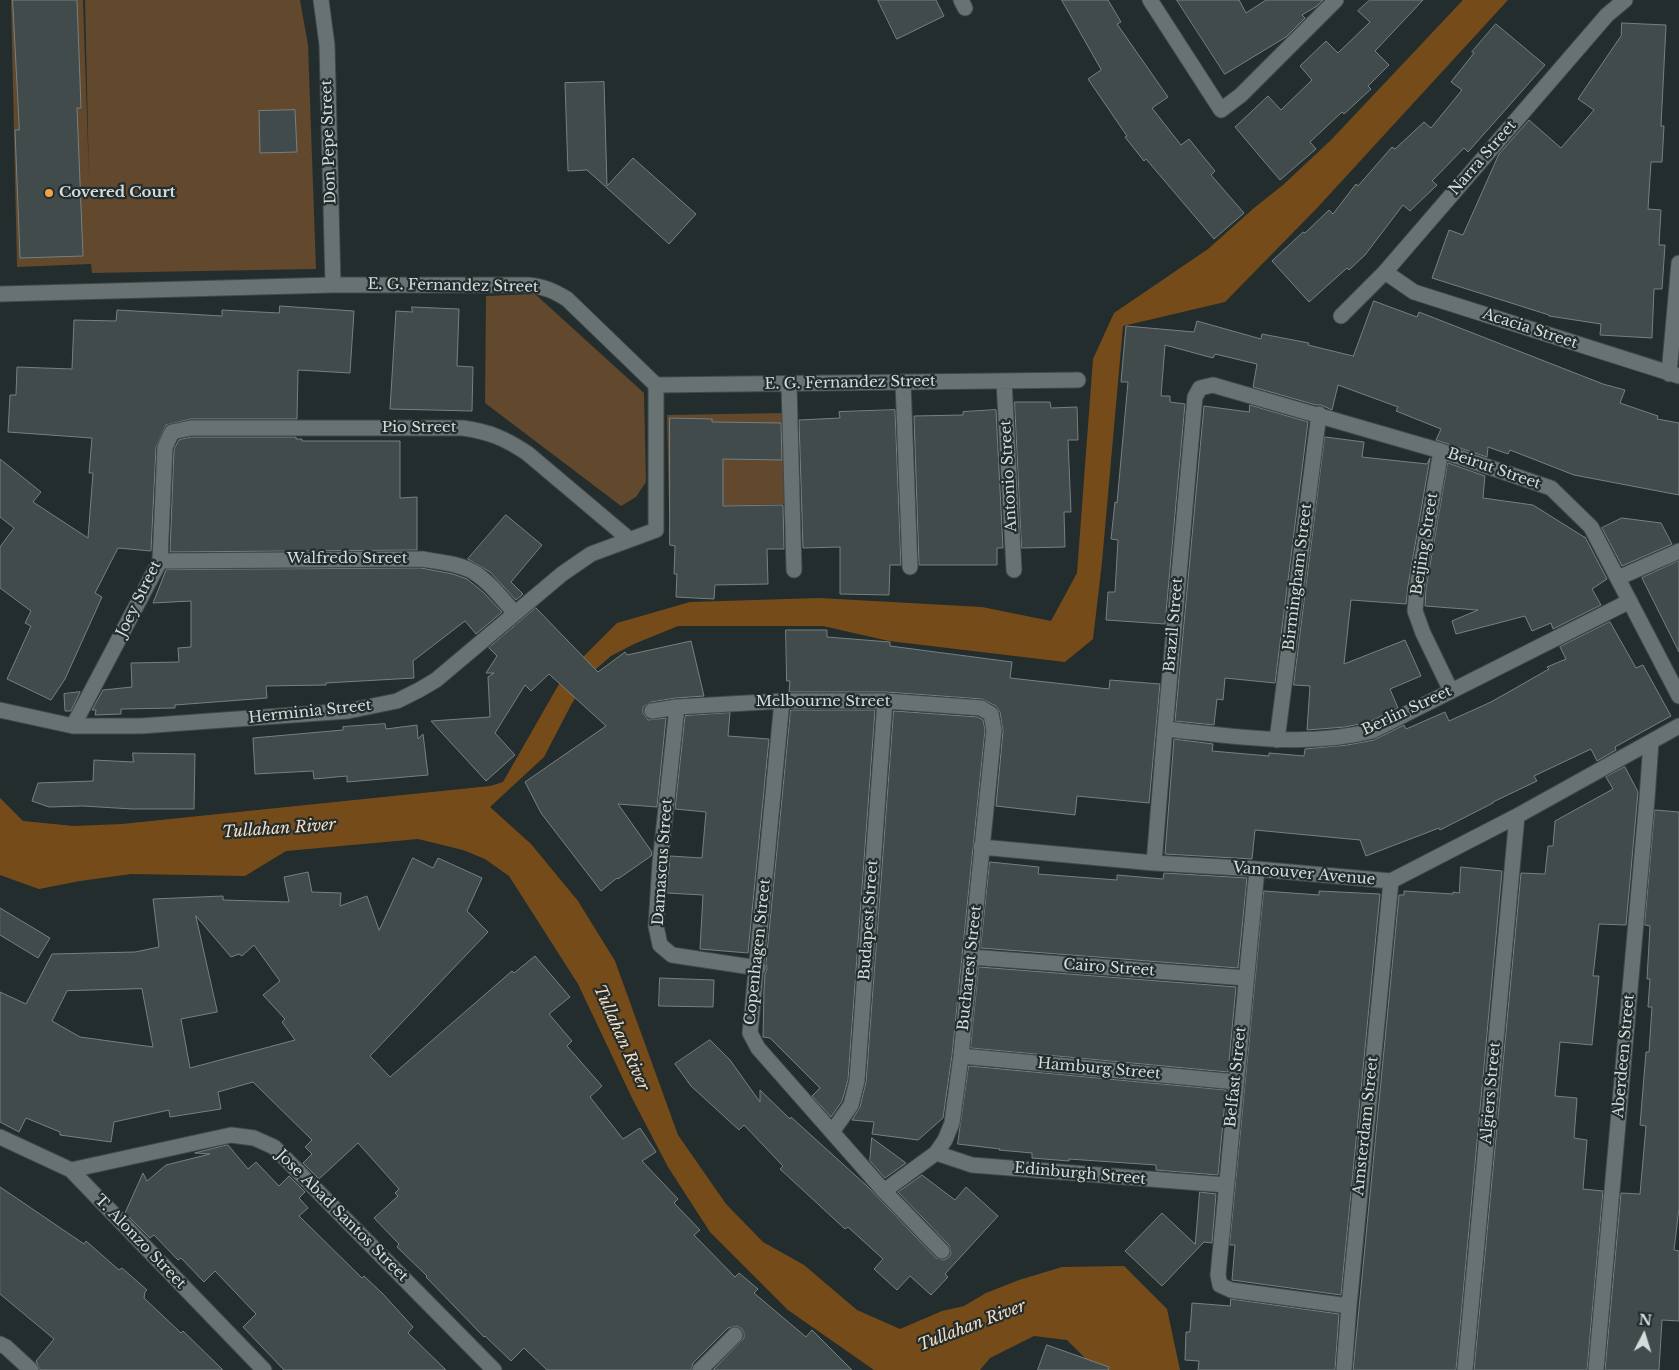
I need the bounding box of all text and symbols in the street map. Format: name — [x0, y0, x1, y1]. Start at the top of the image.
street label: Don Pepe Street — [318, 80, 340, 204]
street label: Narra Street — [1446, 117, 1520, 199]
place label: Covered Court — [59, 184, 175, 202]
marker: Covered Court — [43, 187, 55, 199]
street label: E. G. Fernandez Street — [367, 276, 539, 296]
street label: Acacia Street — [1480, 305, 1580, 353]
street label: E. G. Fernandez Street — [764, 373, 936, 393]
street label: Pio Street — [382, 419, 456, 437]
street label: Antonio Street — [997, 420, 1021, 532]
street label: Beirut Street — [1445, 445, 1543, 493]
street label: Beijing Street — [1408, 491, 1442, 597]
street label: Birmingham Street — [1280, 502, 1316, 652]
street label: Walfredo Street — [287, 550, 407, 568]
street label: Joey Street — [113, 558, 165, 640]
street label: Brazil Street — [1161, 577, 1187, 673]
street label: Berlin Street — [1359, 682, 1455, 740]
street label: Melbourne Street — [756, 693, 890, 711]
street label: Herminia Street — [248, 697, 372, 727]
street label: Damascus Street — [650, 798, 676, 926]
water label: Tullahan River — [221, 815, 337, 843]
street label: Budapest Street — [856, 859, 882, 981]
street label: Vancouver Avenue — [1232, 859, 1376, 889]
street label: Copenhagen Street — [741, 878, 775, 1026]
street label: Bucharest Street — [954, 905, 986, 1031]
street label: Cairo Street — [1063, 956, 1155, 980]
water label: Tullahan River — [589, 982, 653, 1094]
street label: Aberdeen Street — [1610, 993, 1638, 1119]
street label: Belfast Street — [1222, 1026, 1250, 1128]
street label: Algiers Street — [1478, 1041, 1504, 1145]
street label: Hamburg Street — [1037, 1055, 1161, 1083]
street label: Amsterdam Street — [1350, 1056, 1382, 1196]
street label: Jose Abad Santos Street — [272, 1146, 412, 1286]
street label: Edinburgh Street — [1013, 1159, 1147, 1189]
street label: T. Alonzo Street — [91, 1191, 189, 1293]
water label: Tullahan River — [915, 1297, 1029, 1355]
north arrow — [1619, 1310, 1669, 1360]
text: N — [1638, 1311, 1653, 1330]

